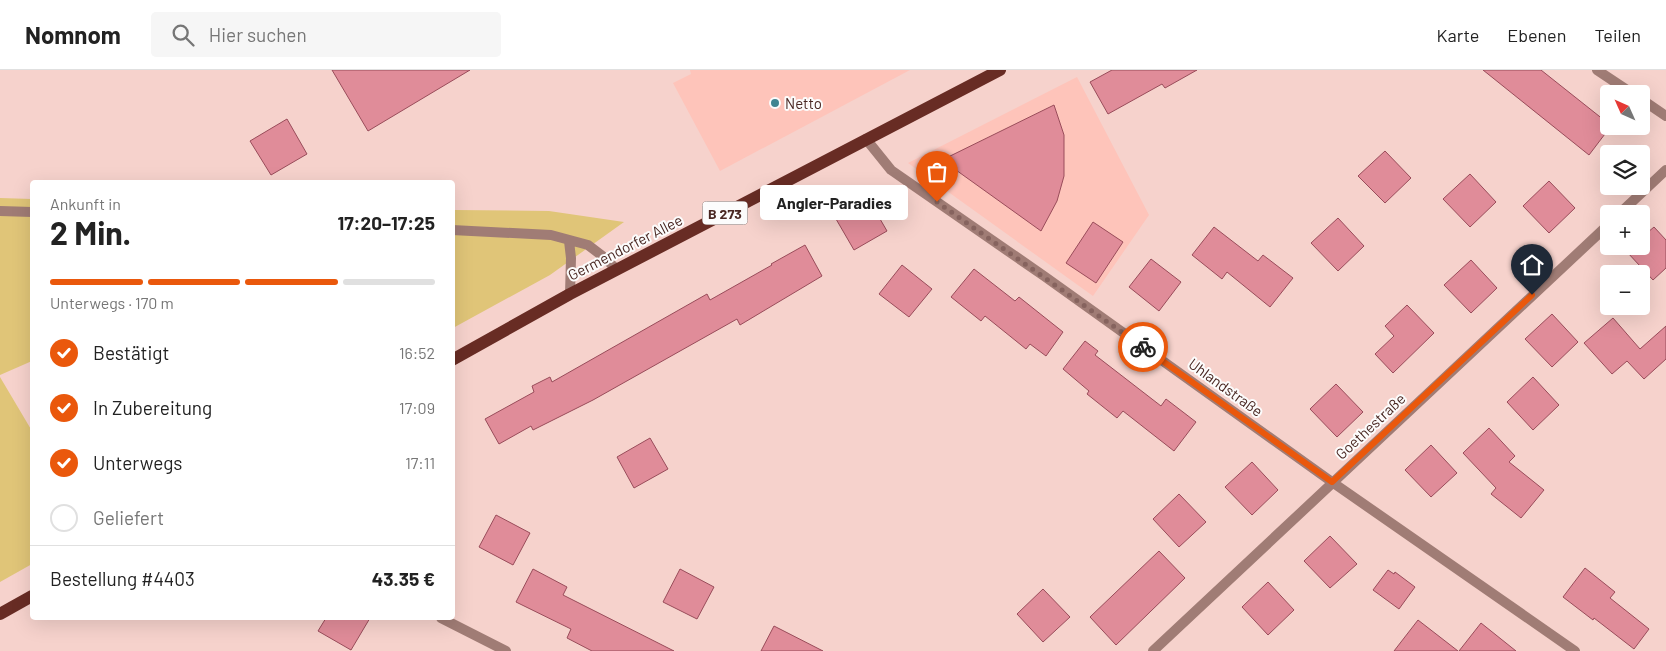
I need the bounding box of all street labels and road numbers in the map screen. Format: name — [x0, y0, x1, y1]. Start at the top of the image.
road number: B 273 — [702, 202, 748, 224]
street label: Germendorfer Allee — [565, 210, 685, 284]
street label: Uhlandstraße — [1185, 354, 1267, 420]
street label: Goethestraße — [1331, 389, 1409, 463]

